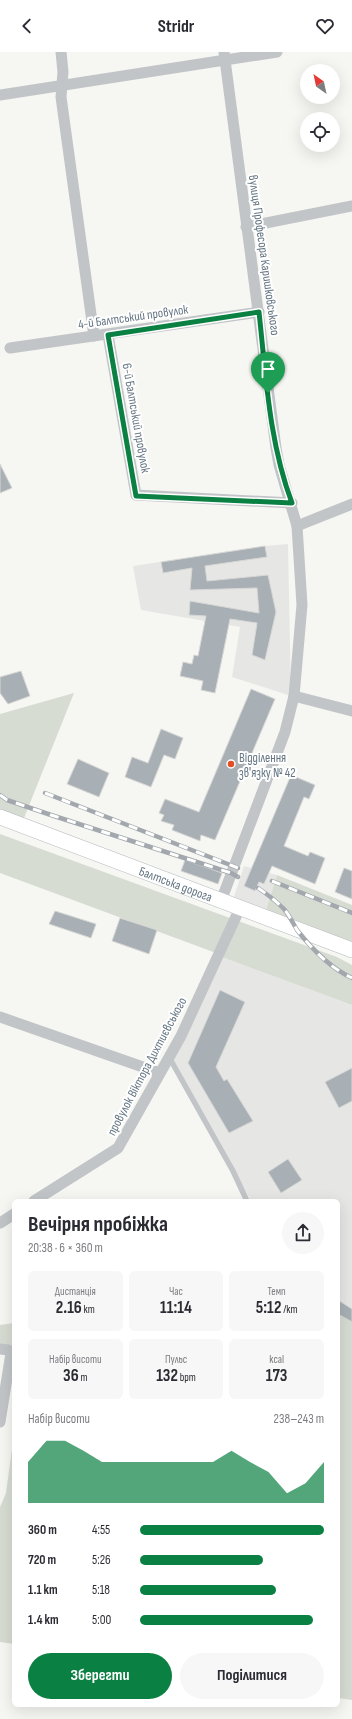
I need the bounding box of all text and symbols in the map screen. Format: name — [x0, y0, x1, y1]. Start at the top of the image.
icon: back — [16, 15, 38, 37]
icon: heart — [314, 15, 336, 37]
text: Stridr — [158, 16, 194, 37]
north arrow — [300, 64, 340, 104]
map controls — [300, 64, 340, 152]
button: locate — [300, 112, 340, 152]
street label: вулиця Професора Каришковського — [245, 174, 283, 336]
street label: 4-й Балтський провулок — [77, 301, 189, 333]
pin — [251, 352, 285, 393]
icon: arrive — [257, 358, 279, 380]
street label: 6-й Балтський провулок — [118, 362, 154, 474]
place label: Відділення зв'язку № 42 — [239, 750, 296, 781]
marker: Відділення зв'язку № 42 — [226, 759, 236, 769]
street label: Балтська дорога — [137, 863, 215, 906]
street label: провулок Віктора Дихтиєвського — [104, 994, 190, 1138]
text: Вечірня пробіжка — [28, 1211, 168, 1238]
button: share — [282, 1212, 324, 1254]
text: 20:38 · 6 × 360 m — [28, 1240, 103, 1256]
text: Дистанція — [55, 1285, 96, 1298]
text: Час — [169, 1285, 183, 1298]
text: Темп — [268, 1285, 286, 1298]
text: 2.16 — [56, 1298, 82, 1318]
text: 11:14 — [160, 1298, 192, 1318]
text: 5:12 — [256, 1298, 281, 1318]
text: km — [82, 1303, 95, 1316]
text: /km — [281, 1303, 297, 1316]
text: Набір висоти — [49, 1353, 102, 1366]
text: Пульс — [165, 1353, 187, 1366]
text: kcal — [269, 1353, 284, 1366]
text: 36 — [63, 1366, 79, 1386]
text: 132 — [156, 1366, 178, 1386]
text: 173 — [266, 1366, 287, 1386]
text: m — [79, 1371, 88, 1384]
text: bpm — [178, 1371, 196, 1384]
text: Набір висоти — [28, 1411, 90, 1427]
text: 238–243 m — [274, 1411, 324, 1427]
text: 360 m — [28, 1522, 57, 1538]
text: 4:55 — [92, 1522, 110, 1538]
text: 720 m — [28, 1552, 56, 1568]
text: 5:26 — [92, 1552, 111, 1568]
text: 1.1 km — [28, 1582, 58, 1598]
text: 5:18 — [92, 1582, 110, 1598]
text: 1.4 km — [28, 1612, 59, 1628]
text: 5:00 — [92, 1612, 111, 1628]
button: Зберегти — [28, 1653, 172, 1699]
button: Поділитися — [180, 1653, 324, 1699]

